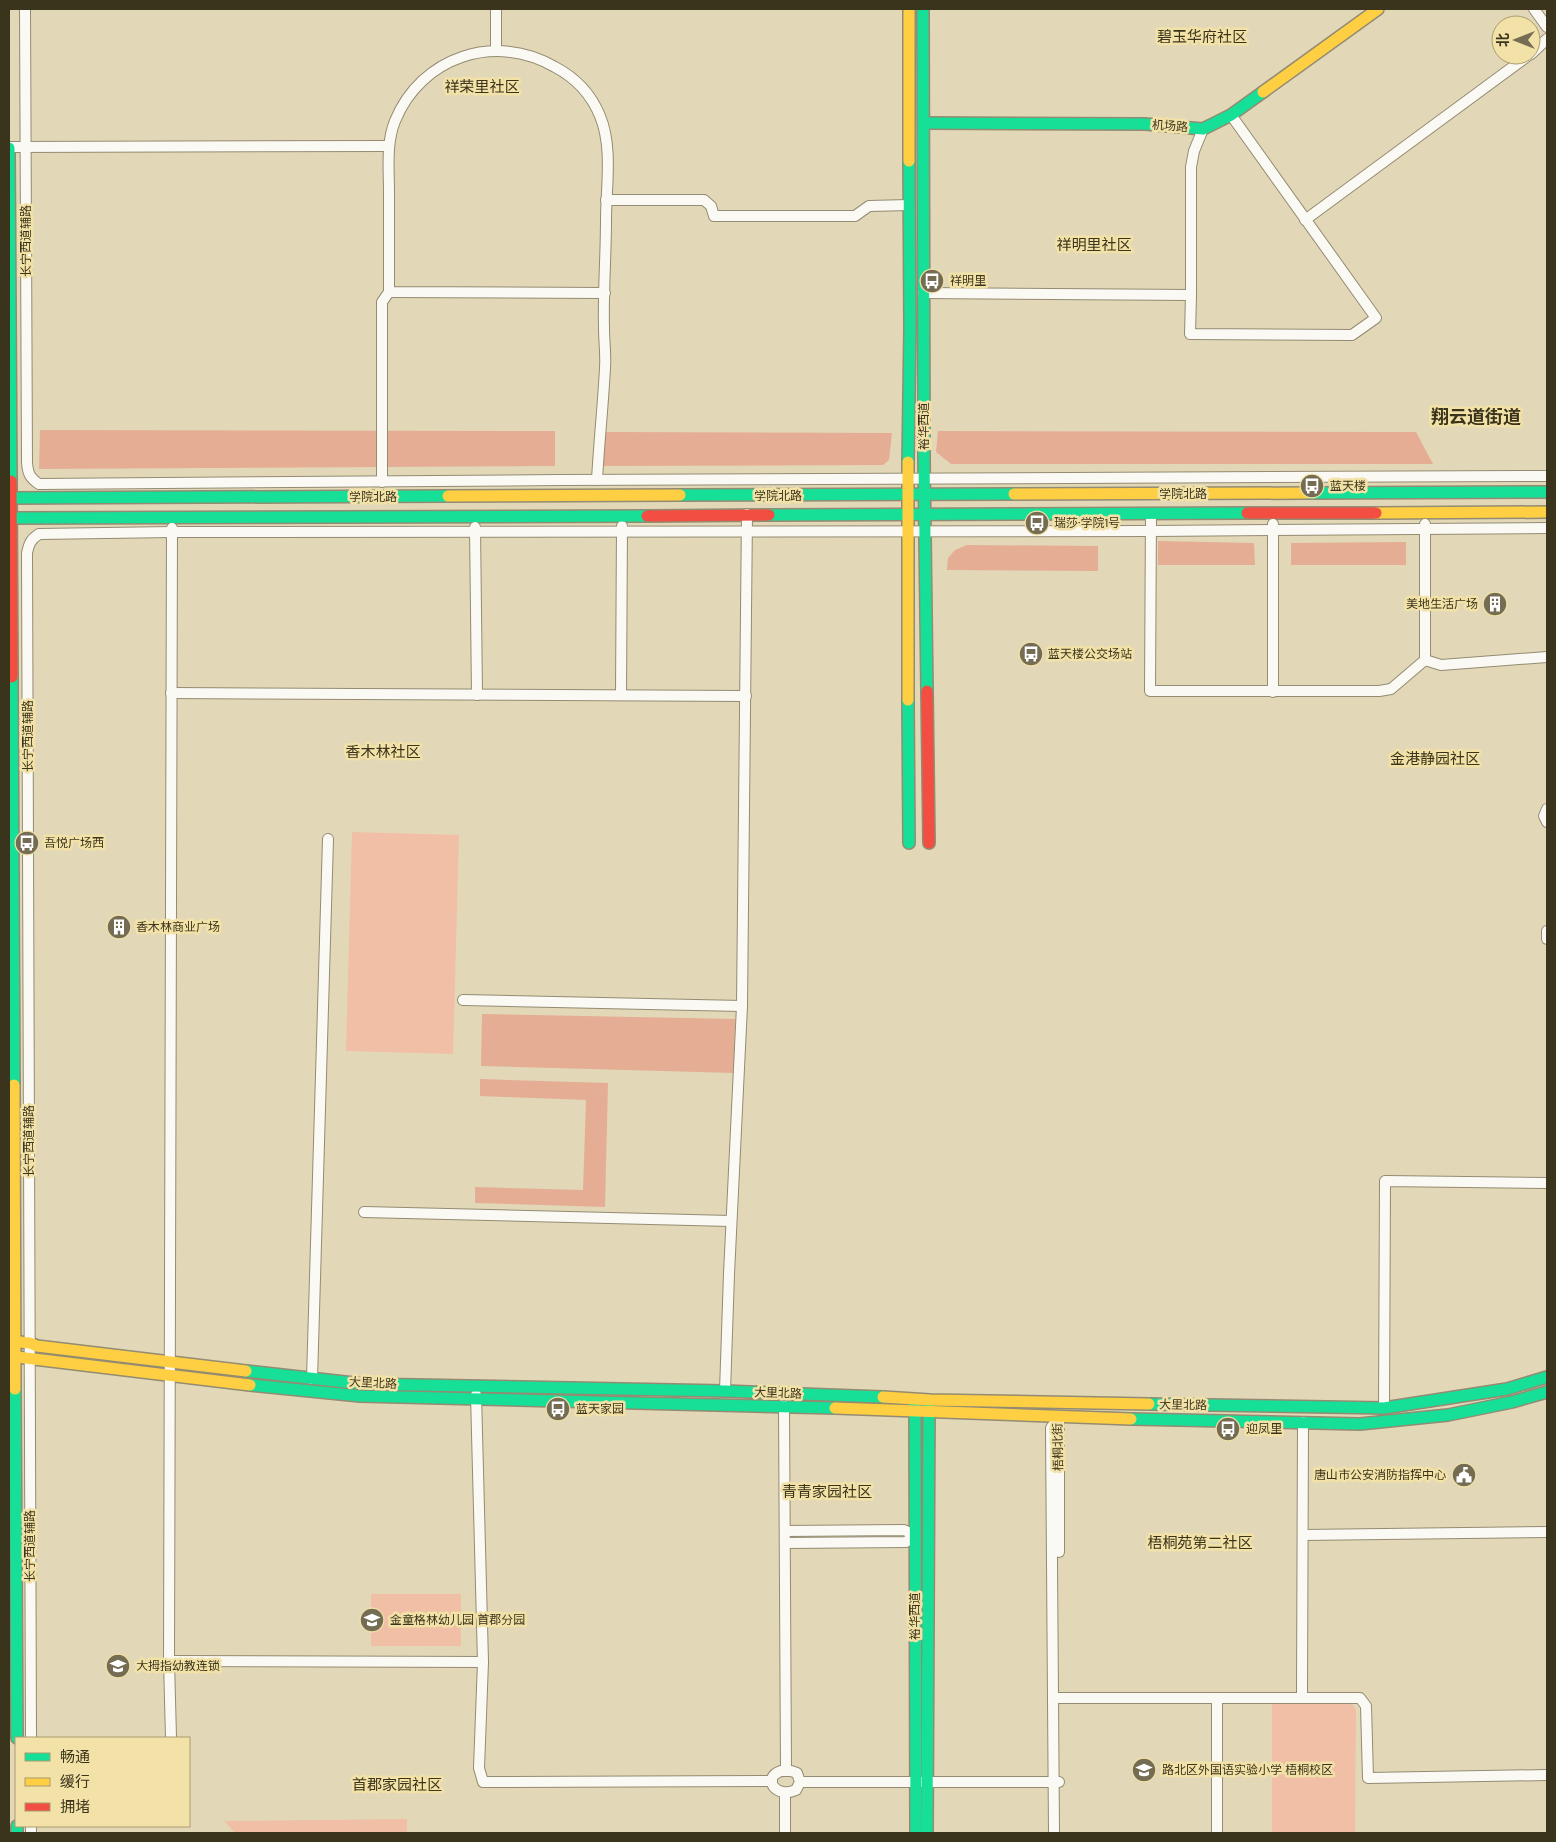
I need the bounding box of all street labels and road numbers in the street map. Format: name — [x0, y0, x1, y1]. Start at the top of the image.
street label: 机场路 — [1151, 117, 1189, 135]
street label: 长宁西道辅路 — [18, 205, 34, 277]
street label: 裕华西道 — [916, 402, 932, 450]
street label: 学院北路 — [1159, 486, 1207, 502]
street label: 学院北路 — [754, 488, 802, 504]
street label: 学院北路 — [349, 489, 397, 505]
street label: 长宁西道辅路 — [20, 700, 36, 772]
street label: 长宁西道辅路 — [21, 1105, 37, 1177]
street label: 大里北路 — [349, 1374, 397, 1392]
street label: 大里北路 — [754, 1384, 802, 1402]
street label: 大里北路 — [1159, 1397, 1207, 1413]
street label: 梧桐北街 — [1050, 1423, 1066, 1471]
street label: 长宁西道辅路 — [22, 1510, 38, 1582]
street label: 裕华西道 — [907, 1592, 923, 1640]

